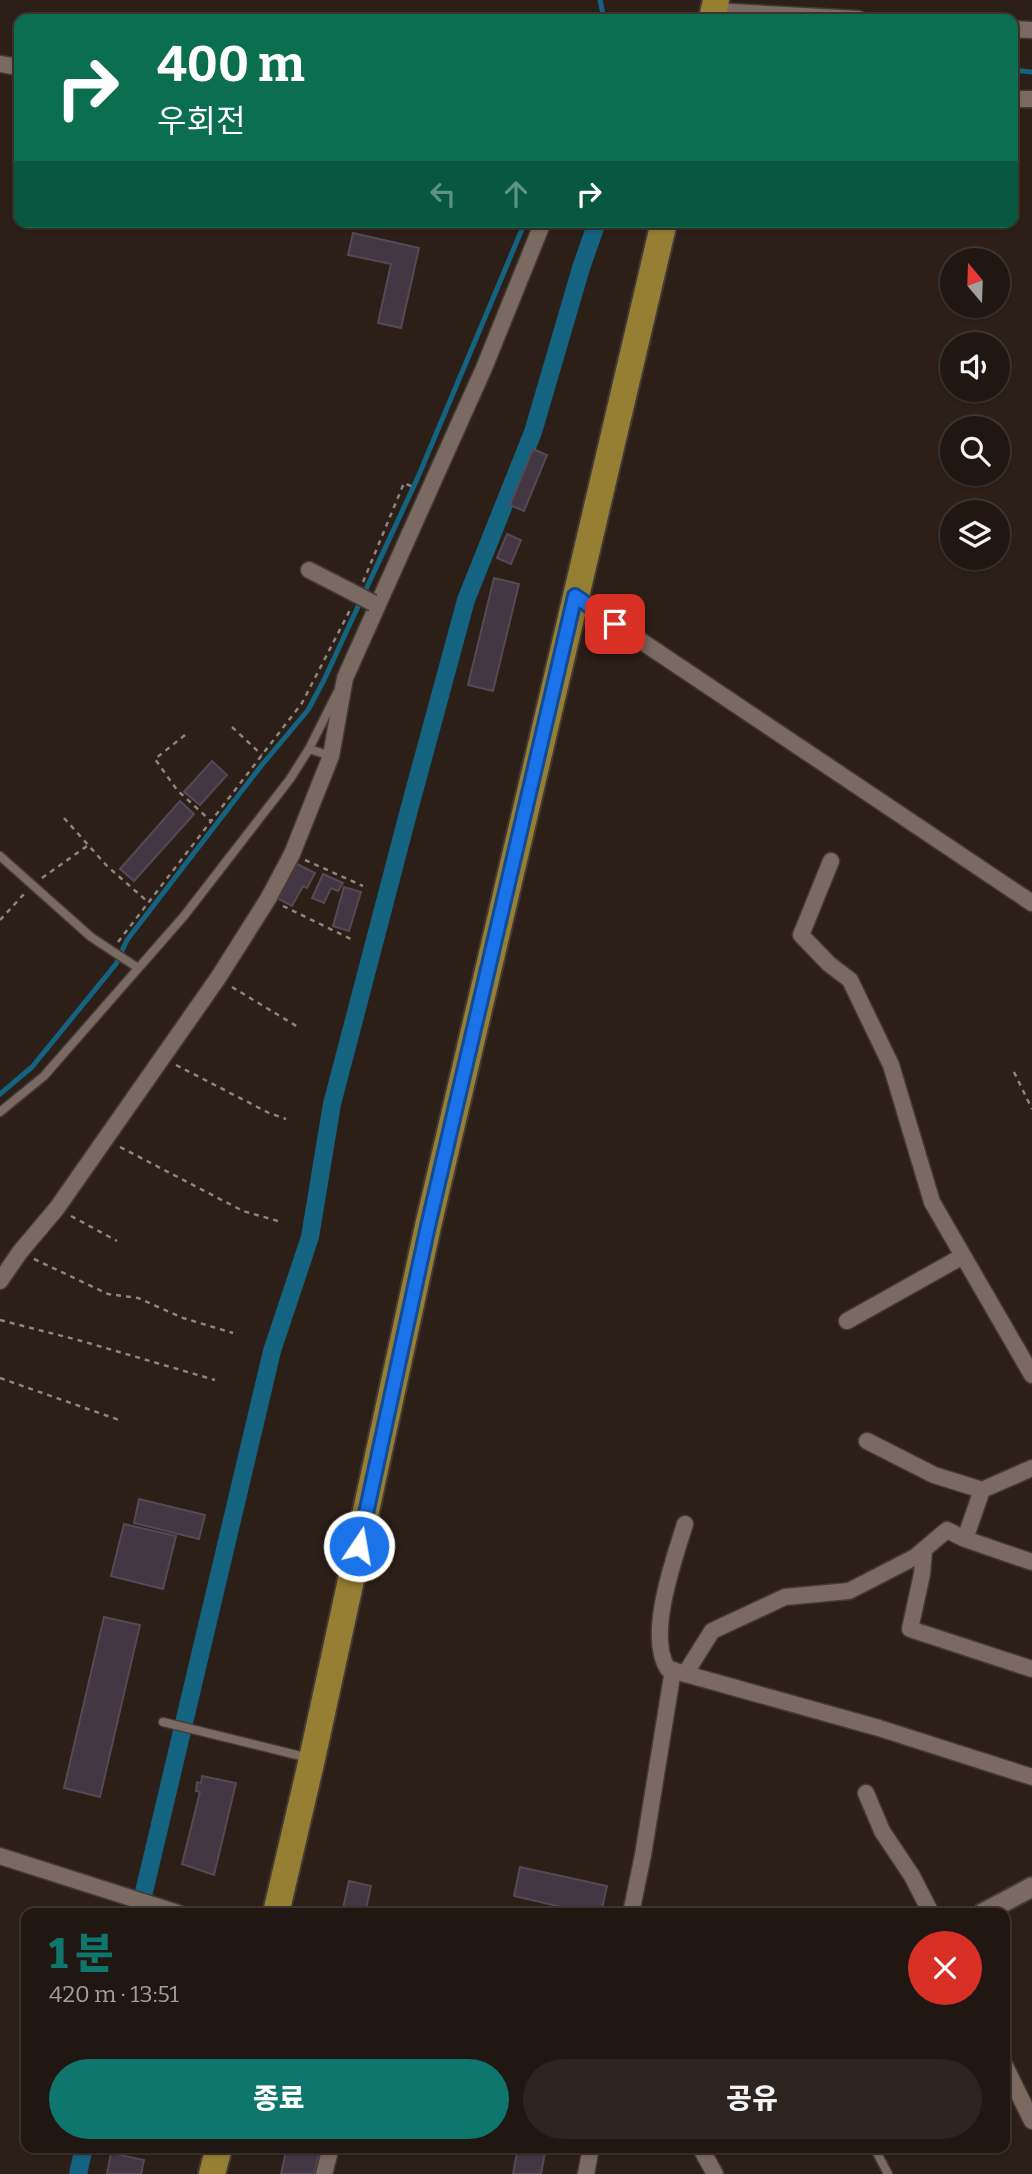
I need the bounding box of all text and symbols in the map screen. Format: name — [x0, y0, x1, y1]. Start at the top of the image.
text: 400 m — [157, 35, 305, 94]
icon: right — [42, 42, 133, 133]
text: 우회전 — [157, 102, 245, 140]
icon: left — [424, 175, 462, 213]
icon: ahead — [497, 175, 535, 213]
icon: right — [570, 175, 608, 213]
north arrow — [940, 248, 1010, 318]
map controls — [940, 248, 1010, 570]
button: sound — [940, 332, 1010, 402]
button: search — [940, 416, 1010, 486]
button: layers — [940, 500, 1010, 570]
pin — [585, 594, 645, 654]
icon: arrive — [596, 605, 634, 643]
position arrow — [322, 1509, 396, 1583]
text: 1 분 — [49, 1929, 113, 1979]
button: close — [908, 1931, 982, 2005]
text: 420 m · 13:51 — [49, 1980, 179, 2008]
button: 종료 — [49, 2059, 509, 2139]
button: 공유 — [523, 2059, 982, 2139]

